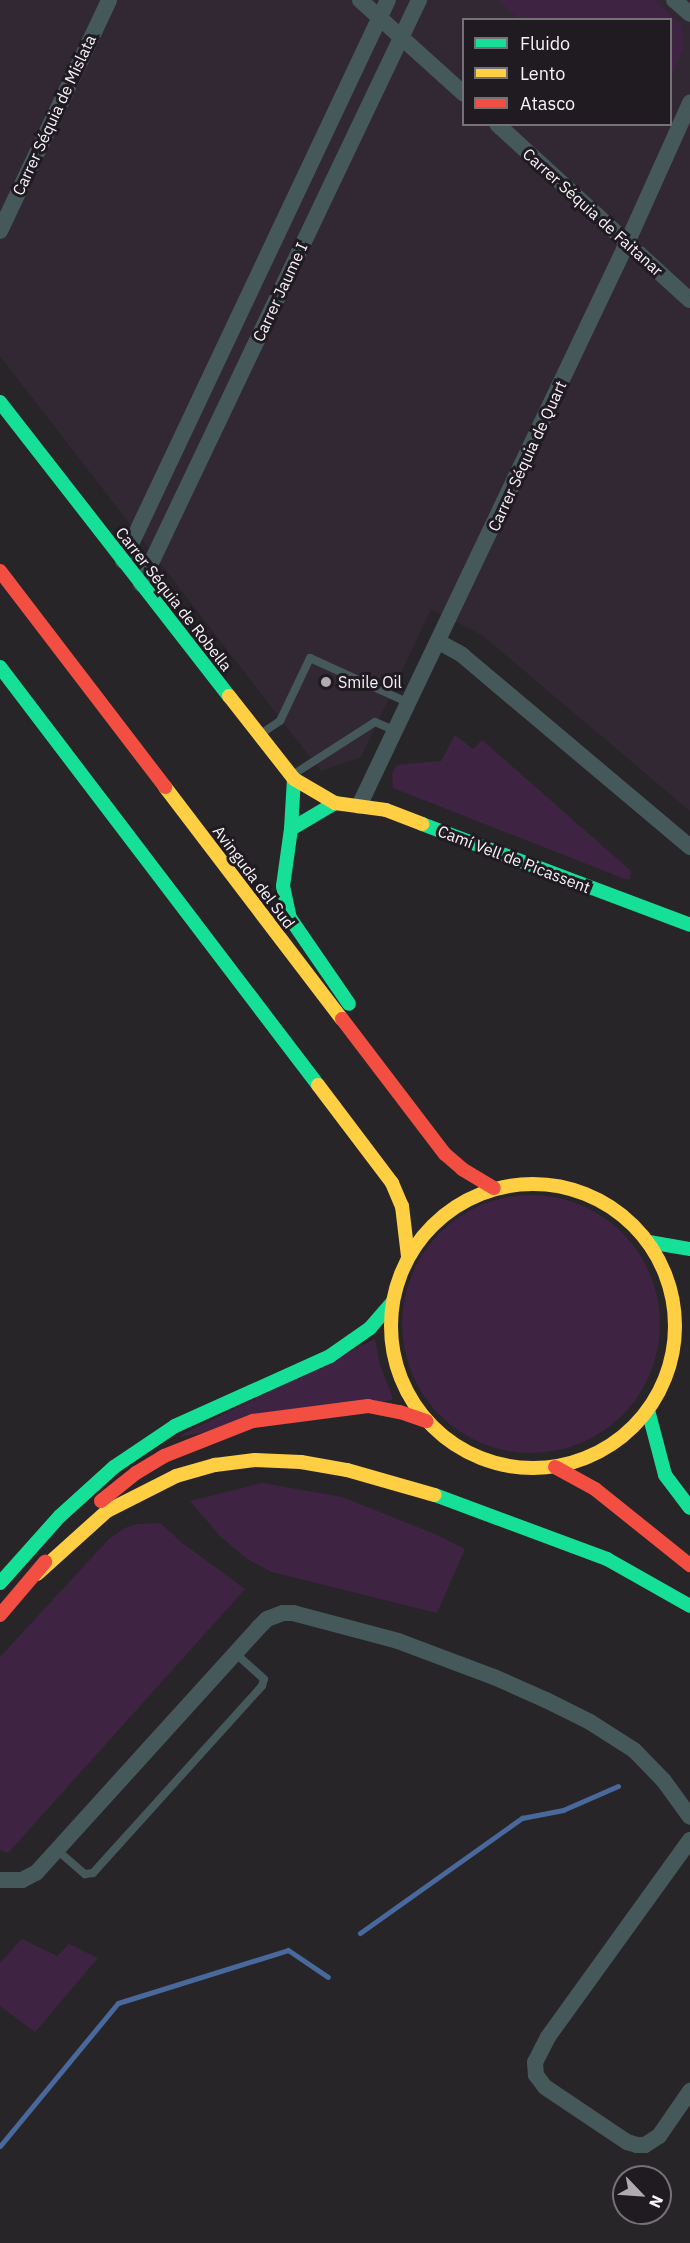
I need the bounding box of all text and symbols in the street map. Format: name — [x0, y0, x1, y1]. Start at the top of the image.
legend — [462, 18, 672, 126]
street label: Carrer Séquia de Mislata — [8, 32, 100, 198]
text: Fluido — [520, 32, 570, 55]
text: Lento — [520, 62, 565, 85]
text: Atasco — [520, 92, 575, 115]
street label: Carrer Séquia de Faitanar — [519, 144, 667, 280]
street label: Carrer Jaume I — [249, 239, 311, 345]
street label: Carrer Séquia de Quart — [484, 378, 570, 534]
street label: Carrer Séquia de Robella — [112, 523, 236, 675]
place label: Smile Oil — [338, 672, 402, 692]
marker: Smile Oil — [319, 675, 333, 689]
street label: Camí Vell de Picassent — [435, 821, 593, 897]
street label: Avinguda del Sud — [209, 822, 299, 932]
north arrow — [612, 2165, 672, 2225]
text: N — [645, 2192, 668, 2211]

